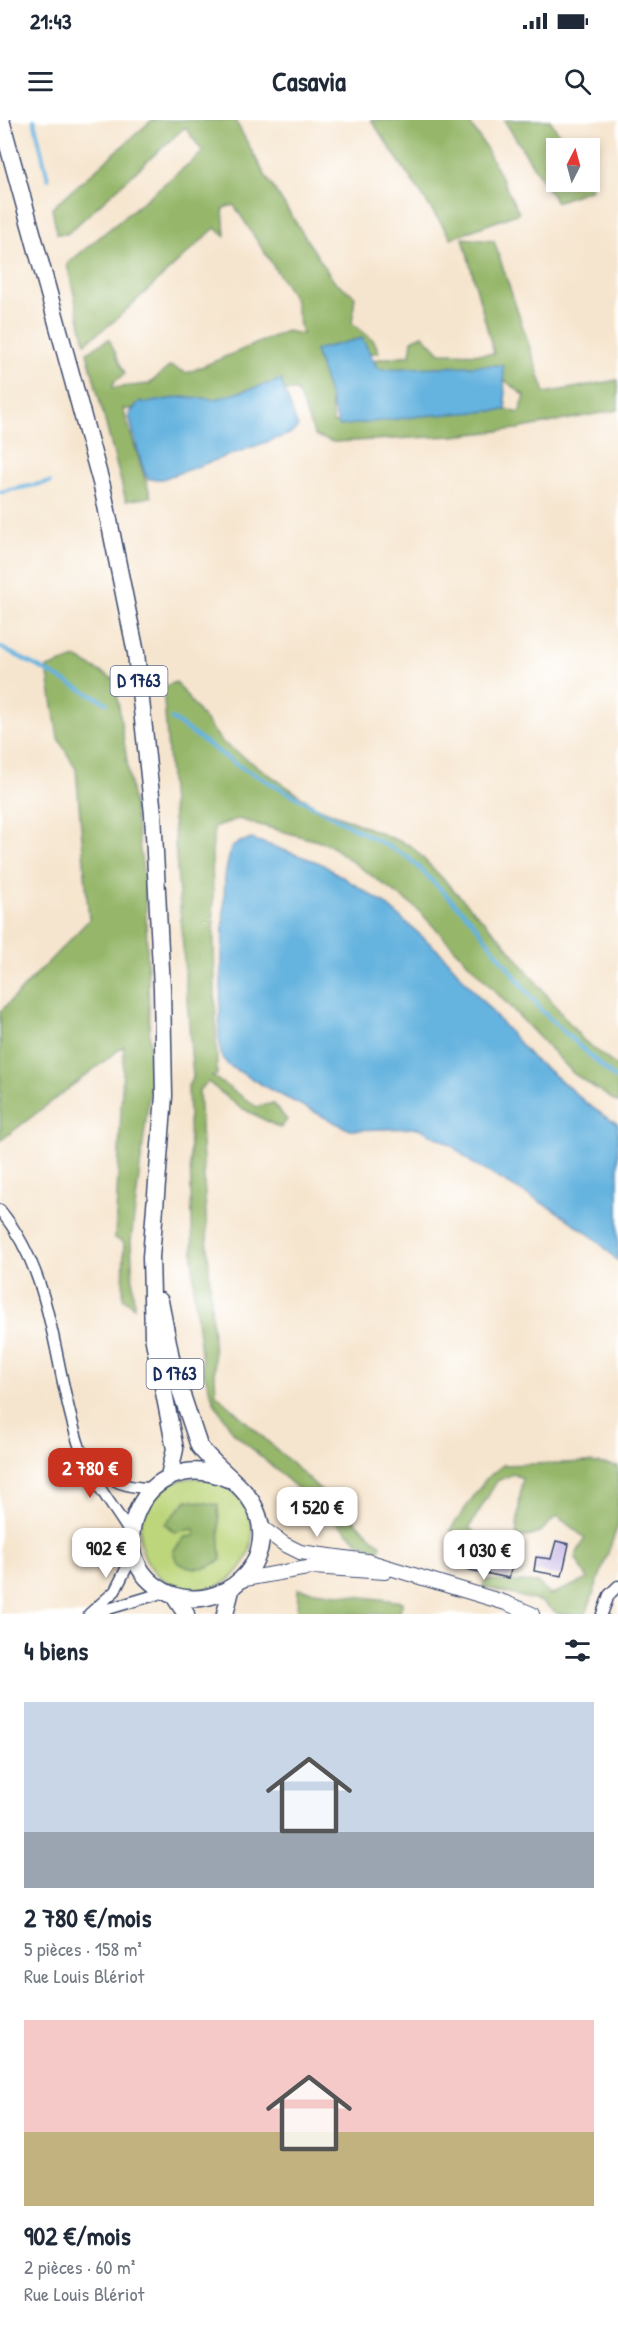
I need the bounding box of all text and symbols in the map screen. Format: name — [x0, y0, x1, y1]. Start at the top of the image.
text: 21:43 — [30, 6, 72, 36]
text: Casavia — [272, 63, 346, 99]
icon: menu — [24, 65, 57, 98]
icon: search — [561, 65, 594, 98]
north arrow — [546, 138, 600, 192]
map controls — [546, 138, 600, 192]
road number: D 1763 — [110, 666, 168, 696]
road number: D 1763 — [146, 1359, 204, 1389]
pin: 2 780 € — [35, 1448, 145, 1499]
text: 2 780 € — [62, 1454, 118, 1481]
pin: 1 520 € — [262, 1487, 372, 1538]
text: 1 520 € — [291, 1493, 343, 1520]
pin: 902 € — [64, 1528, 148, 1579]
pin: 1 030 € — [429, 1530, 539, 1581]
text: 902 € — [86, 1534, 126, 1561]
text: 1 030 € — [458, 1536, 510, 1563]
text: 4 biens — [24, 1633, 88, 1668]
icon: filters — [561, 1634, 594, 1667]
icon: home — [255, 1741, 363, 1849]
text: 2 780 €/mois — [24, 1900, 151, 1935]
text: 5 pièces · 158 m² — [24, 1935, 142, 1962]
text: Rue Louis Blériot — [24, 1962, 144, 1989]
icon: home — [255, 2059, 363, 2167]
text: 902 €/mois — [24, 2218, 131, 2253]
text: 2 pièces · 60 m² — [24, 2253, 135, 2280]
text: Rue Louis Blériot — [24, 2280, 144, 2307]

